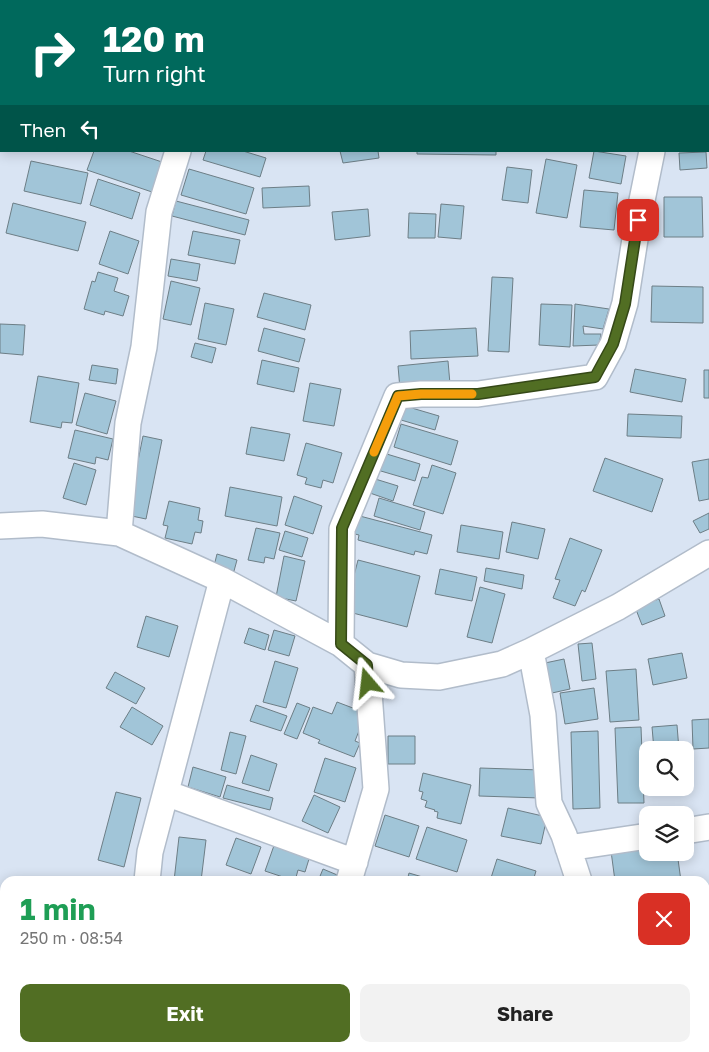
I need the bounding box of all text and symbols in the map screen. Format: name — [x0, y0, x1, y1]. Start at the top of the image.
text: 120 m — [103, 18, 205, 60]
icon: right — [20, 20, 85, 85]
text: Turn right — [103, 60, 206, 87]
icon: left — [76, 115, 104, 143]
text: Then — [20, 118, 66, 141]
pin — [617, 199, 659, 241]
icon: arrive — [624, 206, 652, 234]
position arrow — [341, 656, 393, 708]
map controls — [639, 741, 694, 861]
button: search — [639, 741, 694, 796]
button: layers — [639, 806, 694, 861]
text: 1 min — [20, 891, 96, 927]
button: close — [638, 893, 690, 945]
text: 250 m · 08:54 — [20, 928, 123, 948]
button: Exit — [20, 984, 350, 1042]
button: Share — [360, 984, 690, 1042]

